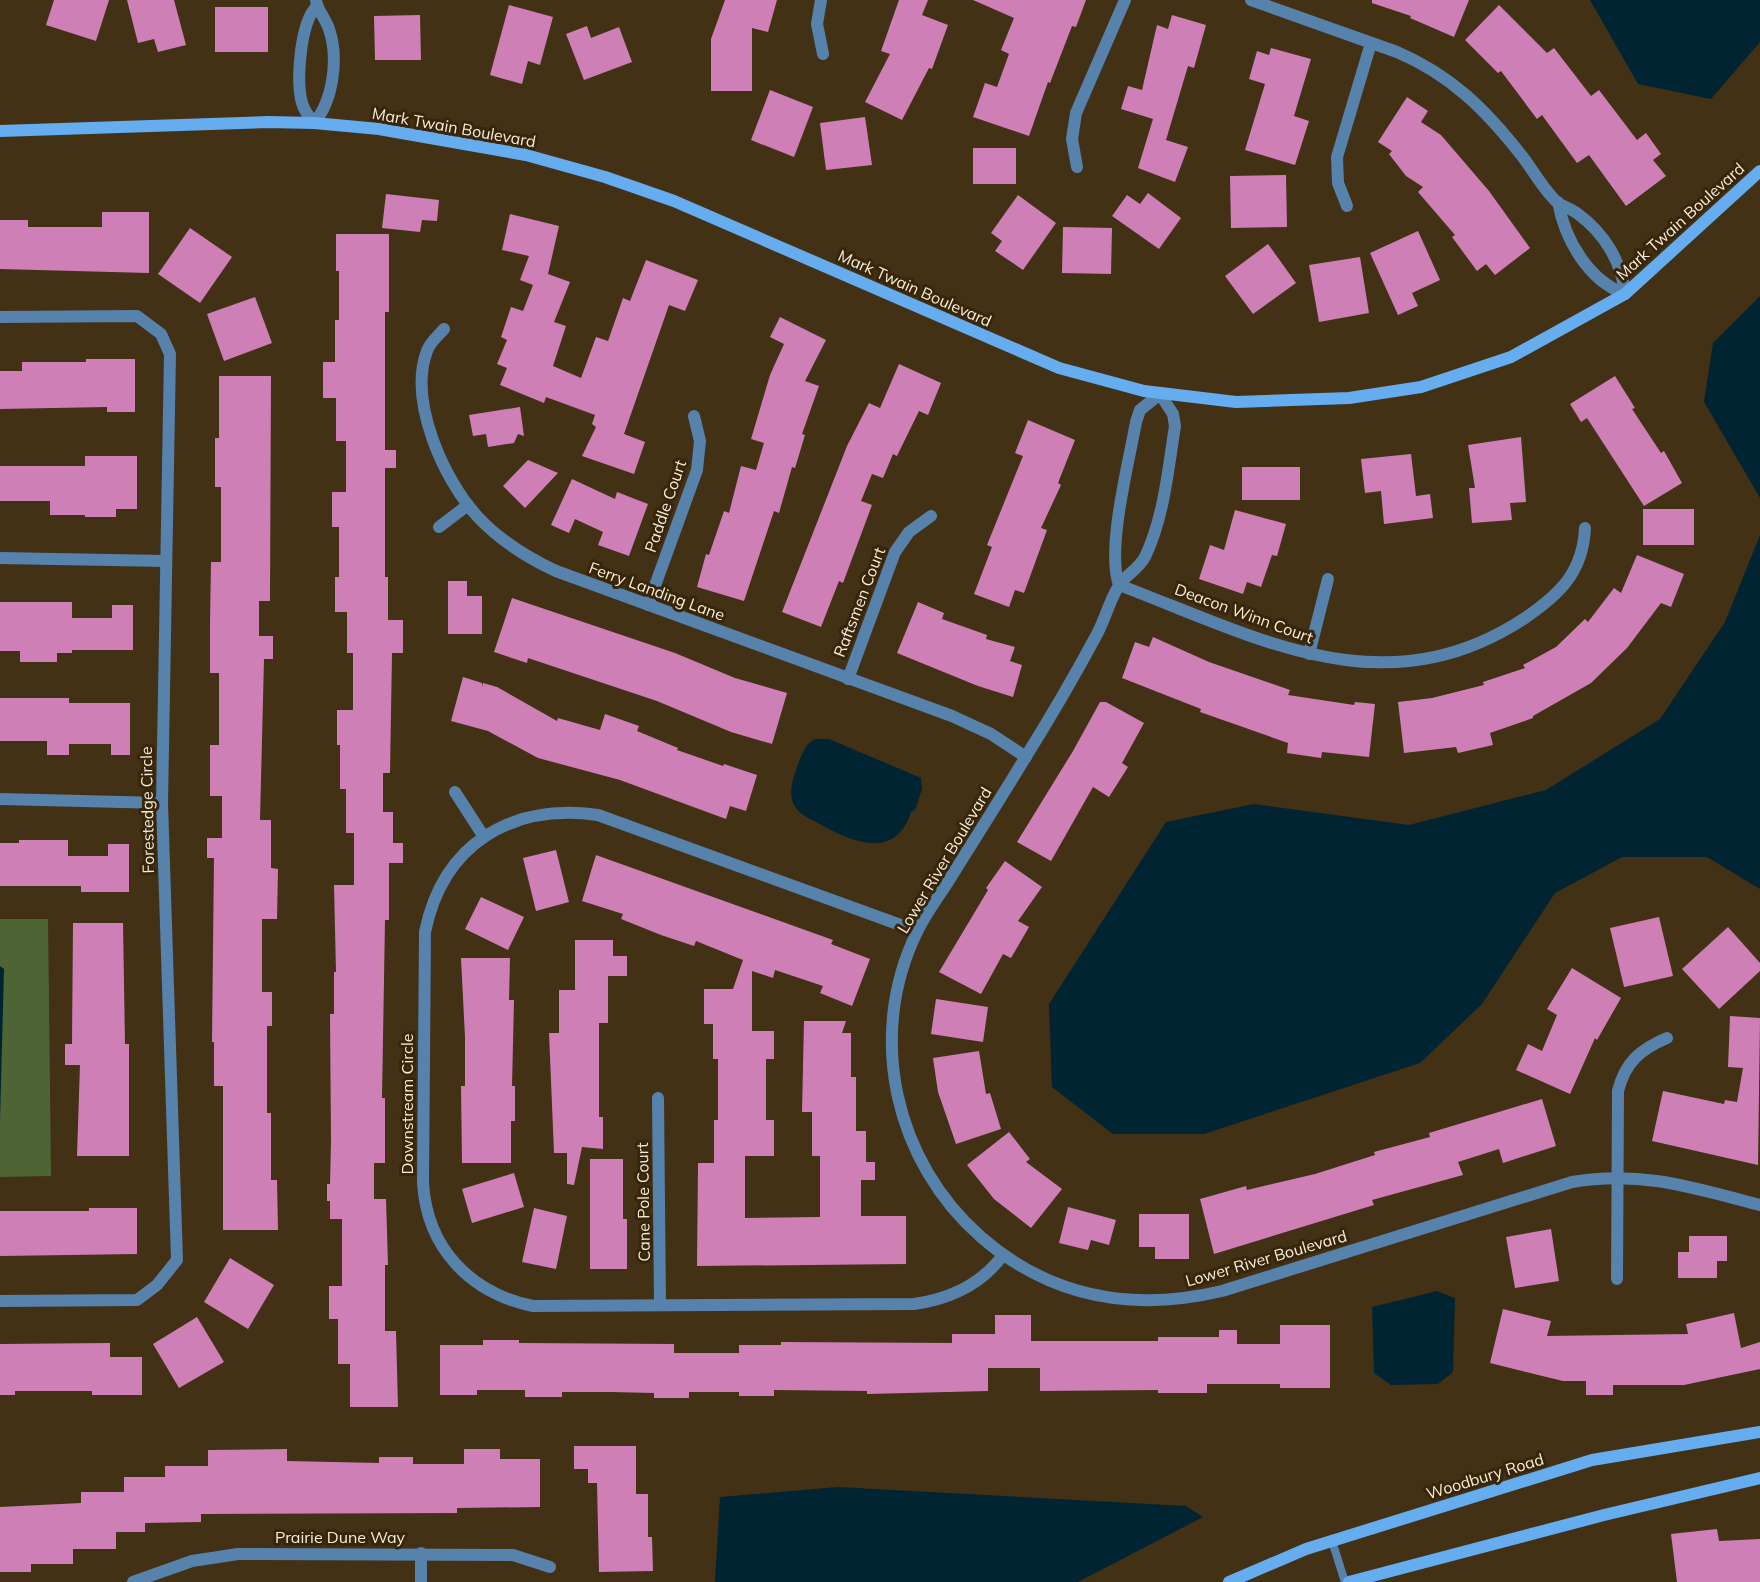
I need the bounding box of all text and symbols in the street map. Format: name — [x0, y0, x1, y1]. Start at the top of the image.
street label: Mark Twain Boulevard — [371, 103, 537, 151]
street label: Mark Twain Boulevard — [1612, 158, 1748, 284]
street label: Mark Twain Boulevard — [835, 245, 995, 331]
street label: Paddle Court — [640, 457, 690, 555]
street label: Raftsmen Court — [829, 544, 889, 660]
street label: Ferry Landing Lane — [586, 557, 728, 625]
street label: Deacon Winn Court — [1172, 579, 1316, 647]
street label: Forestedge Circle — [136, 746, 158, 874]
street label: Lower River Boulevard — [892, 783, 996, 937]
street label: Downstream Circle — [397, 1034, 417, 1174]
street label: Cane Pole Court — [632, 1142, 654, 1262]
street label: Lower River Boulevard — [1183, 1225, 1349, 1291]
street label: Woodbury Road — [1424, 1449, 1546, 1503]
street label: Prairie Dune Way — [275, 1527, 406, 1547]

